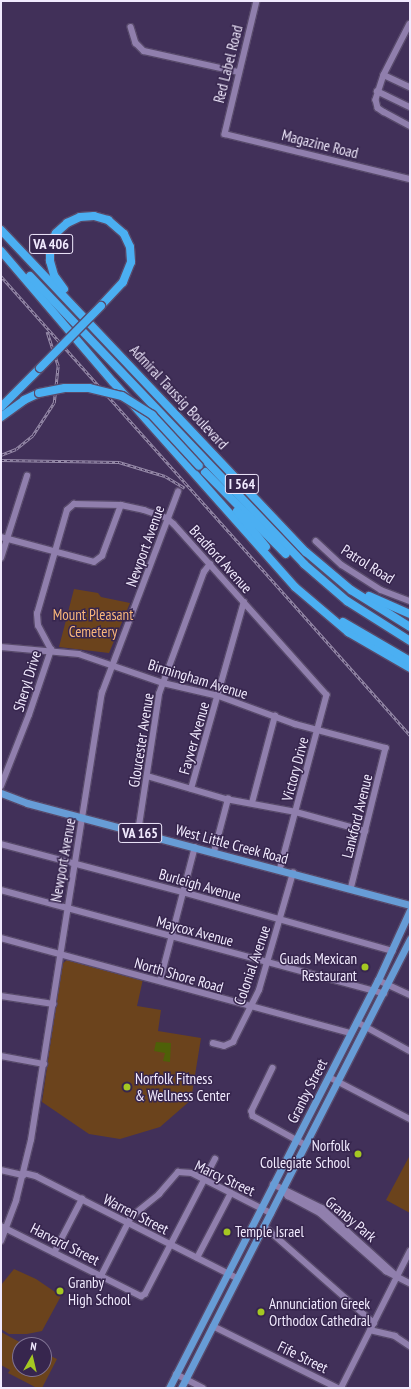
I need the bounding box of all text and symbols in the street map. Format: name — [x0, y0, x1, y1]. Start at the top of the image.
street label: Red Label Road — [210, 23, 246, 105]
street label: Magazine Road — [280, 126, 360, 162]
road number: VA 406 — [28, 232, 74, 256]
street label: Admiral Taussig Boulevard — [126, 341, 232, 453]
road number: I 564 — [224, 472, 260, 496]
street label: Newport Avenue — [122, 503, 168, 589]
street label: Bradford Avenue — [186, 521, 256, 597]
street label: Patrol Road — [338, 541, 398, 587]
park label: Mount Pleasant Cemetery — [53, 605, 133, 640]
street label: Sheryl Drive — [9, 648, 45, 714]
street label: Birmingham Avenue — [146, 655, 250, 703]
street label: Gloucester Avenue — [125, 691, 157, 789]
street label: Fayver Avenue — [175, 699, 213, 777]
street label: Victory Drive — [278, 735, 312, 803]
street label: Lankford Avenue — [338, 772, 376, 860]
street label: Newport Avenue — [47, 816, 79, 904]
street label: West Little Creek Road — [173, 820, 291, 868]
road number: VA 165 — [117, 821, 163, 845]
street label: Burleigh Avenue — [157, 865, 243, 905]
street label: Maycox Avenue — [154, 912, 236, 950]
street label: Colonial Avenue — [230, 923, 274, 1007]
place label: Guads Mexican Restaurant — [280, 949, 357, 984]
street label: North Shore Road — [133, 954, 225, 996]
marker: Guads Mexican Restaurant — [360, 962, 370, 972]
street label: Granby Street — [283, 1056, 331, 1126]
place label: Norfolk Fitness & Wellness Center — [135, 1069, 230, 1104]
marker: Norfolk Fitness & Wellness Center — [122, 1082, 132, 1092]
place label: Norfolk Collegiate School — [260, 1136, 350, 1171]
marker: Norfolk Collegiate School — [353, 1149, 363, 1159]
street label: Marcy Street — [192, 1156, 258, 1200]
street label: Warren Street — [100, 1190, 172, 1238]
street label: Granby Park — [322, 1192, 380, 1246]
street label: Harvard Street — [28, 1219, 102, 1269]
place label: Temple Israel — [235, 1223, 304, 1241]
marker: Temple Israel — [222, 1227, 232, 1237]
place label: Granby High School — [68, 1273, 130, 1308]
marker: Granby High School — [55, 1286, 65, 1296]
place label: Annunciation Greek Orthodox Cathedral — [269, 1294, 371, 1329]
marker: Annunciation Greek Orthodox Cathedral — [256, 1307, 266, 1317]
north arrow — [12, 1337, 52, 1377]
street label: Fife Street — [275, 1337, 331, 1377]
text: N — [30, 1339, 37, 1353]

